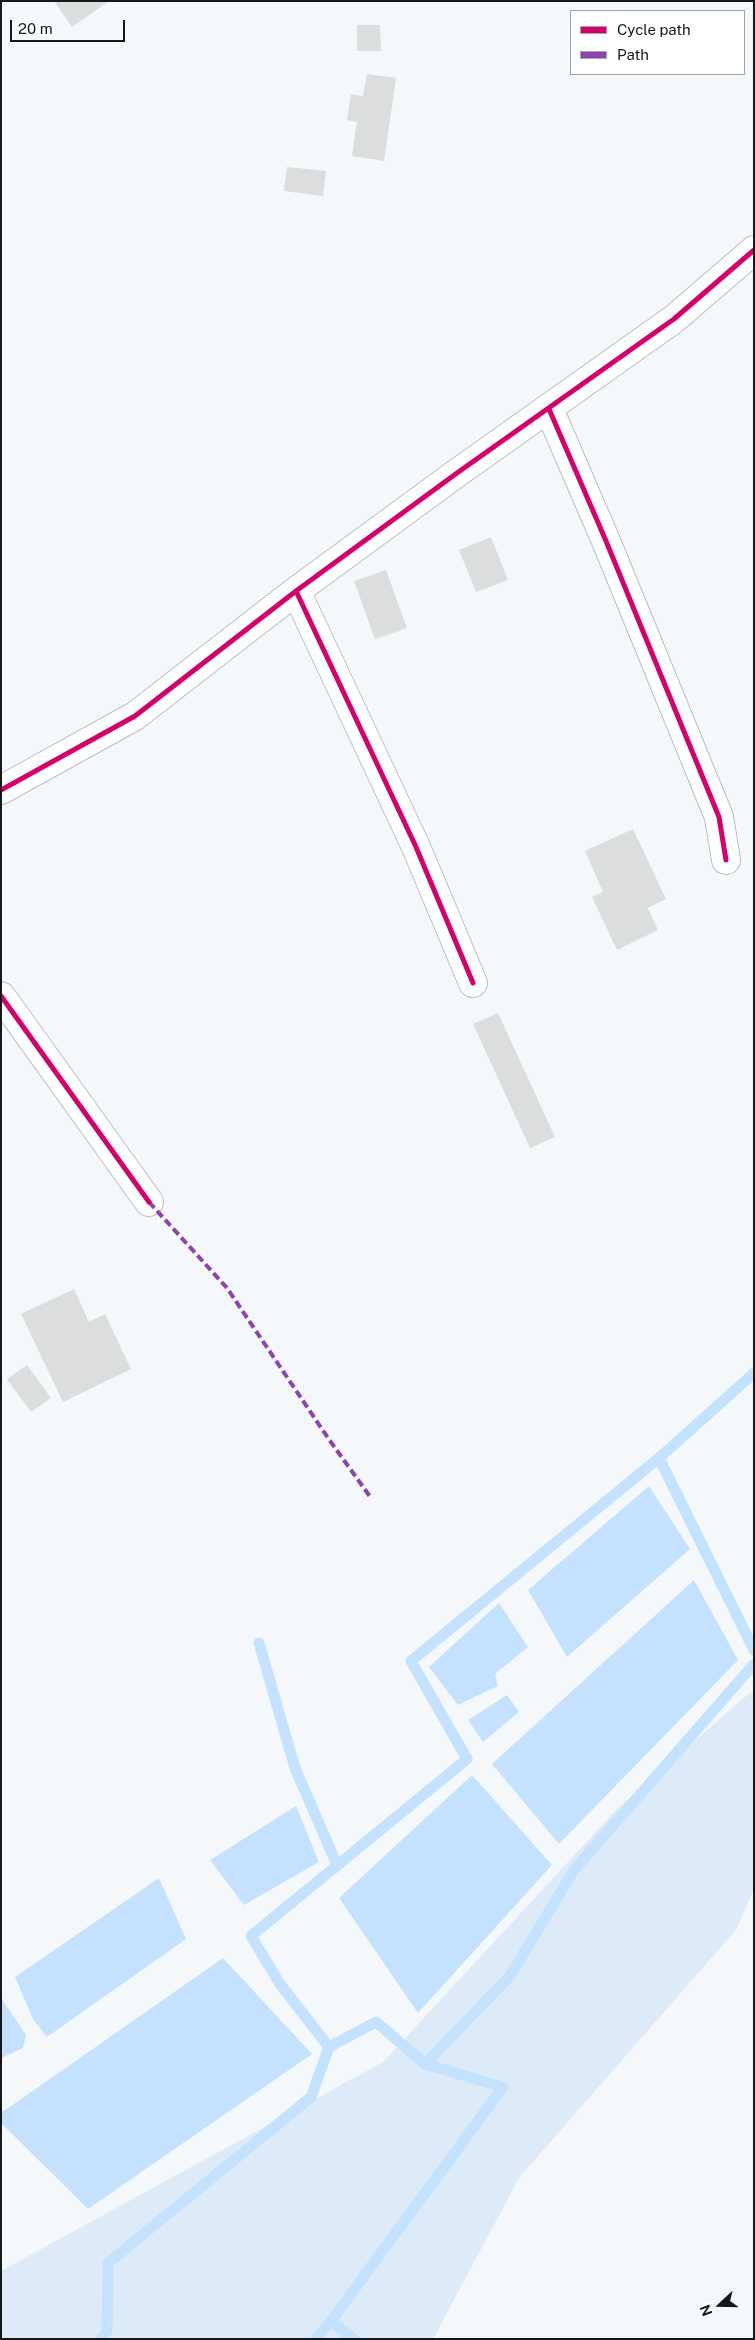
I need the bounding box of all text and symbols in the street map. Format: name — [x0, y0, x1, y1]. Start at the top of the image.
scale bar — [12, 10, 128, 42]
legend — [570, 10, 745, 75]
text: 20 m — [18, 20, 53, 37]
text: Cycle path — [617, 21, 691, 38]
text: Path — [617, 46, 649, 63]
north arrow — [695, 2280, 745, 2330]
text: N — [697, 2302, 715, 2318]

